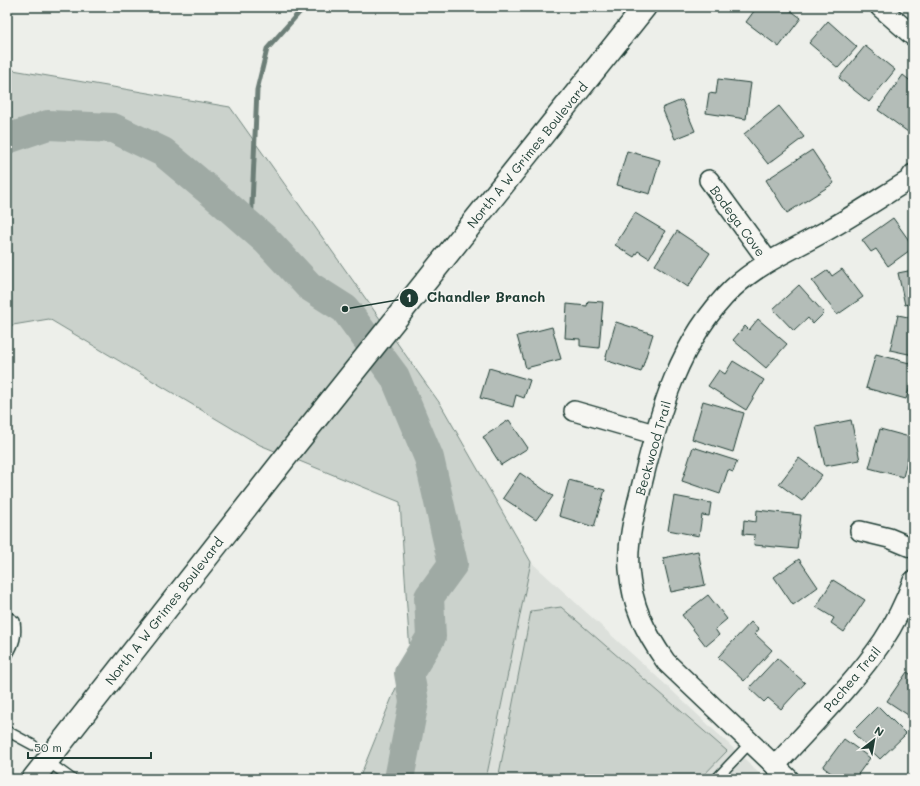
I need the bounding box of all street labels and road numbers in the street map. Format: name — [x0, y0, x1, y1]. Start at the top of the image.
street label: North A W Grimes Boulevard — [463, 78, 591, 231]
street label: Bodega Cove — [707, 182, 770, 260]
street label: Beckwood Trail — [631, 399, 674, 497]
street label: North A W Grimes Boulevard — [101, 533, 227, 688]
street label: Pachea Trail — [819, 642, 884, 715]

